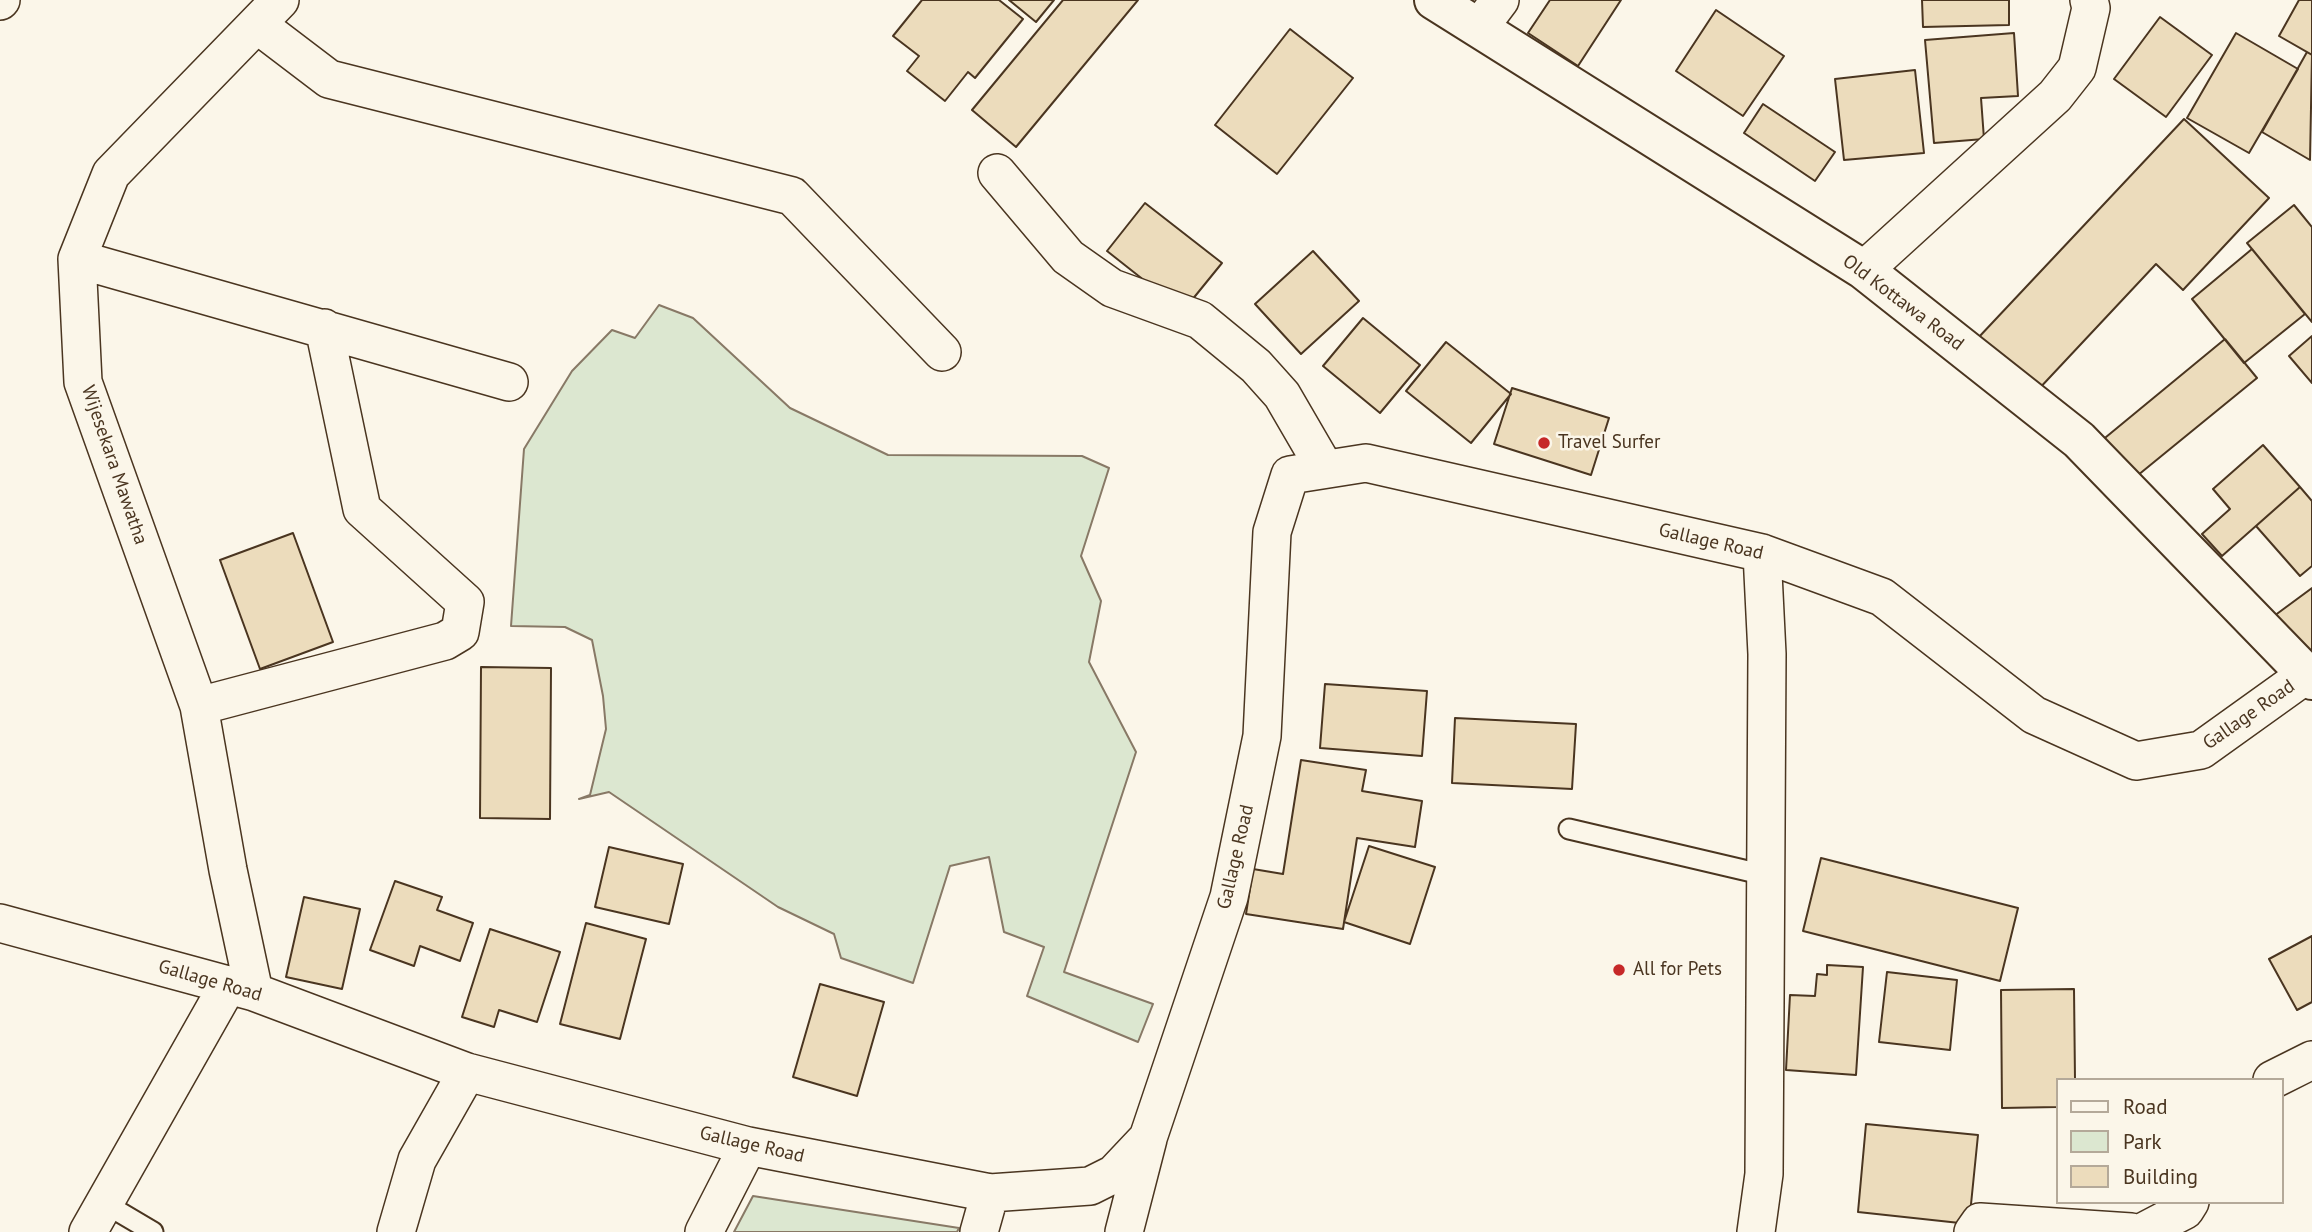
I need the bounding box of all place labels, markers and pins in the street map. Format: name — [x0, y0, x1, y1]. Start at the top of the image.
place label: Travel Surfer — [1558, 432, 1660, 454]
marker: Travel Surfer — [1536, 435, 1552, 451]
place label: All for Pets — [1633, 959, 1722, 981]
marker: All for Pets — [1611, 962, 1627, 978]

